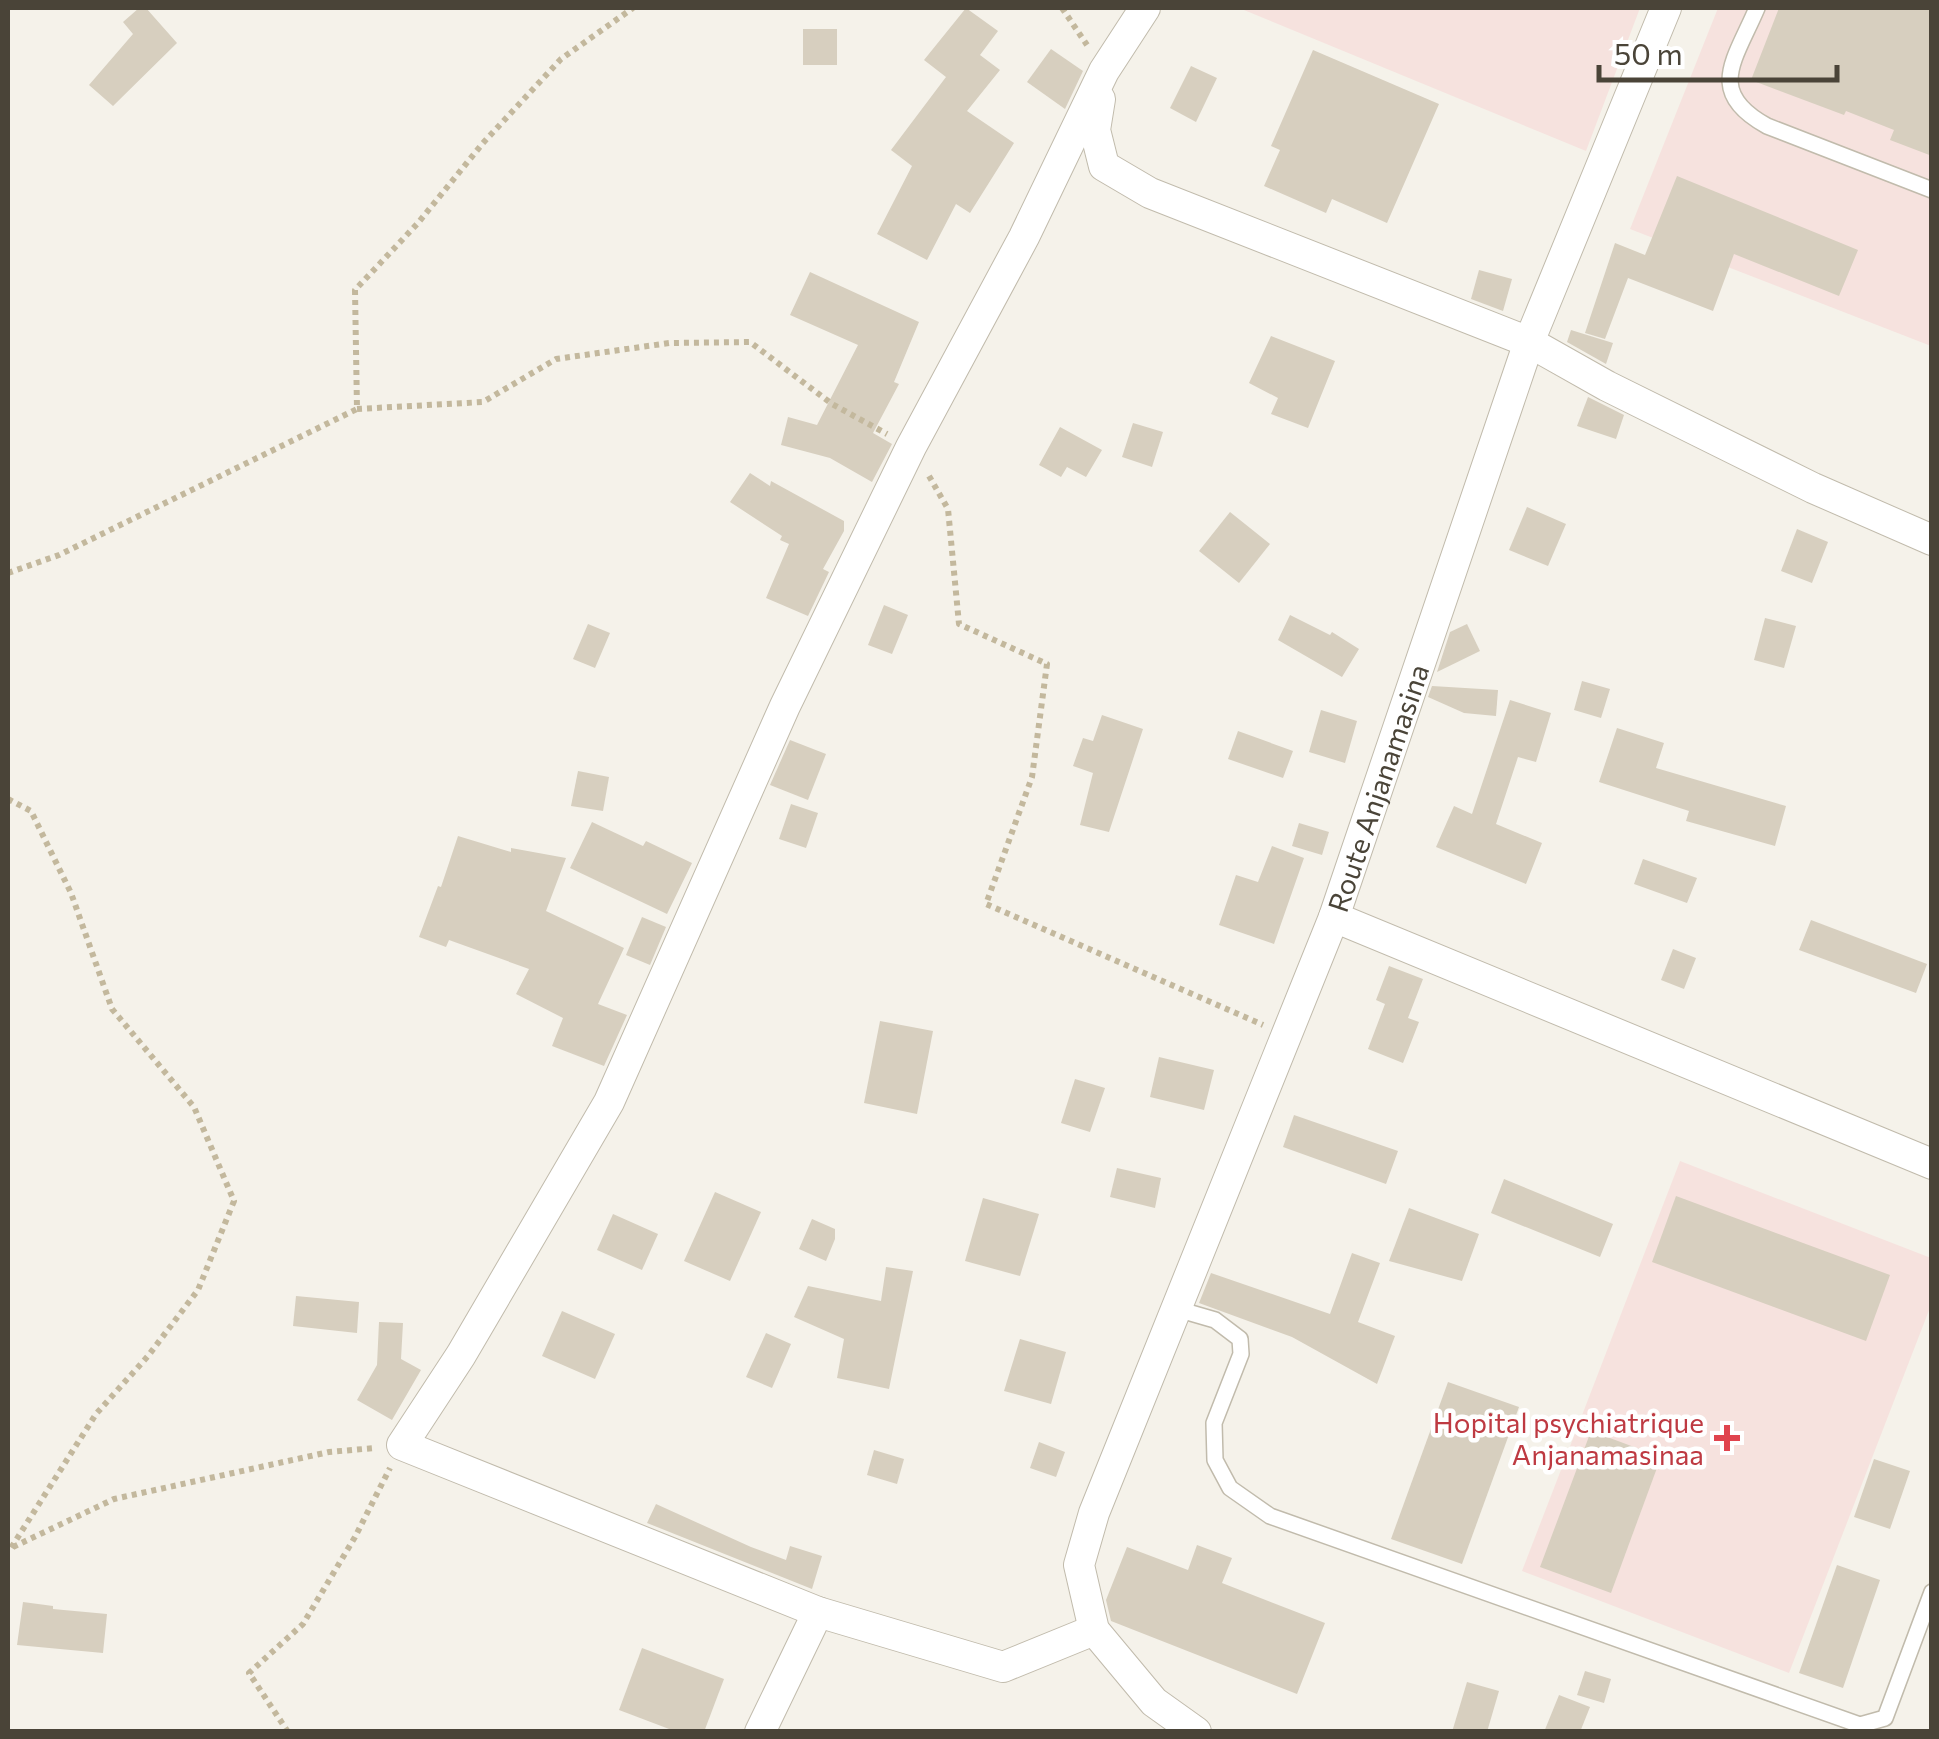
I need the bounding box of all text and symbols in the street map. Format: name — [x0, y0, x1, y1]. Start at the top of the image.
scale bar — [1599, 20, 1836, 82]
text: 50 m — [1614, 34, 1683, 71]
street label: Route Anjanamasina — [1320, 660, 1436, 916]
place label: Hopital psychiatrique Anjanamasinaa — [1433, 1405, 1704, 1471]
marker: Hopital psychiatrique Anjanamasinaa — [1714, 1425, 1740, 1451]

